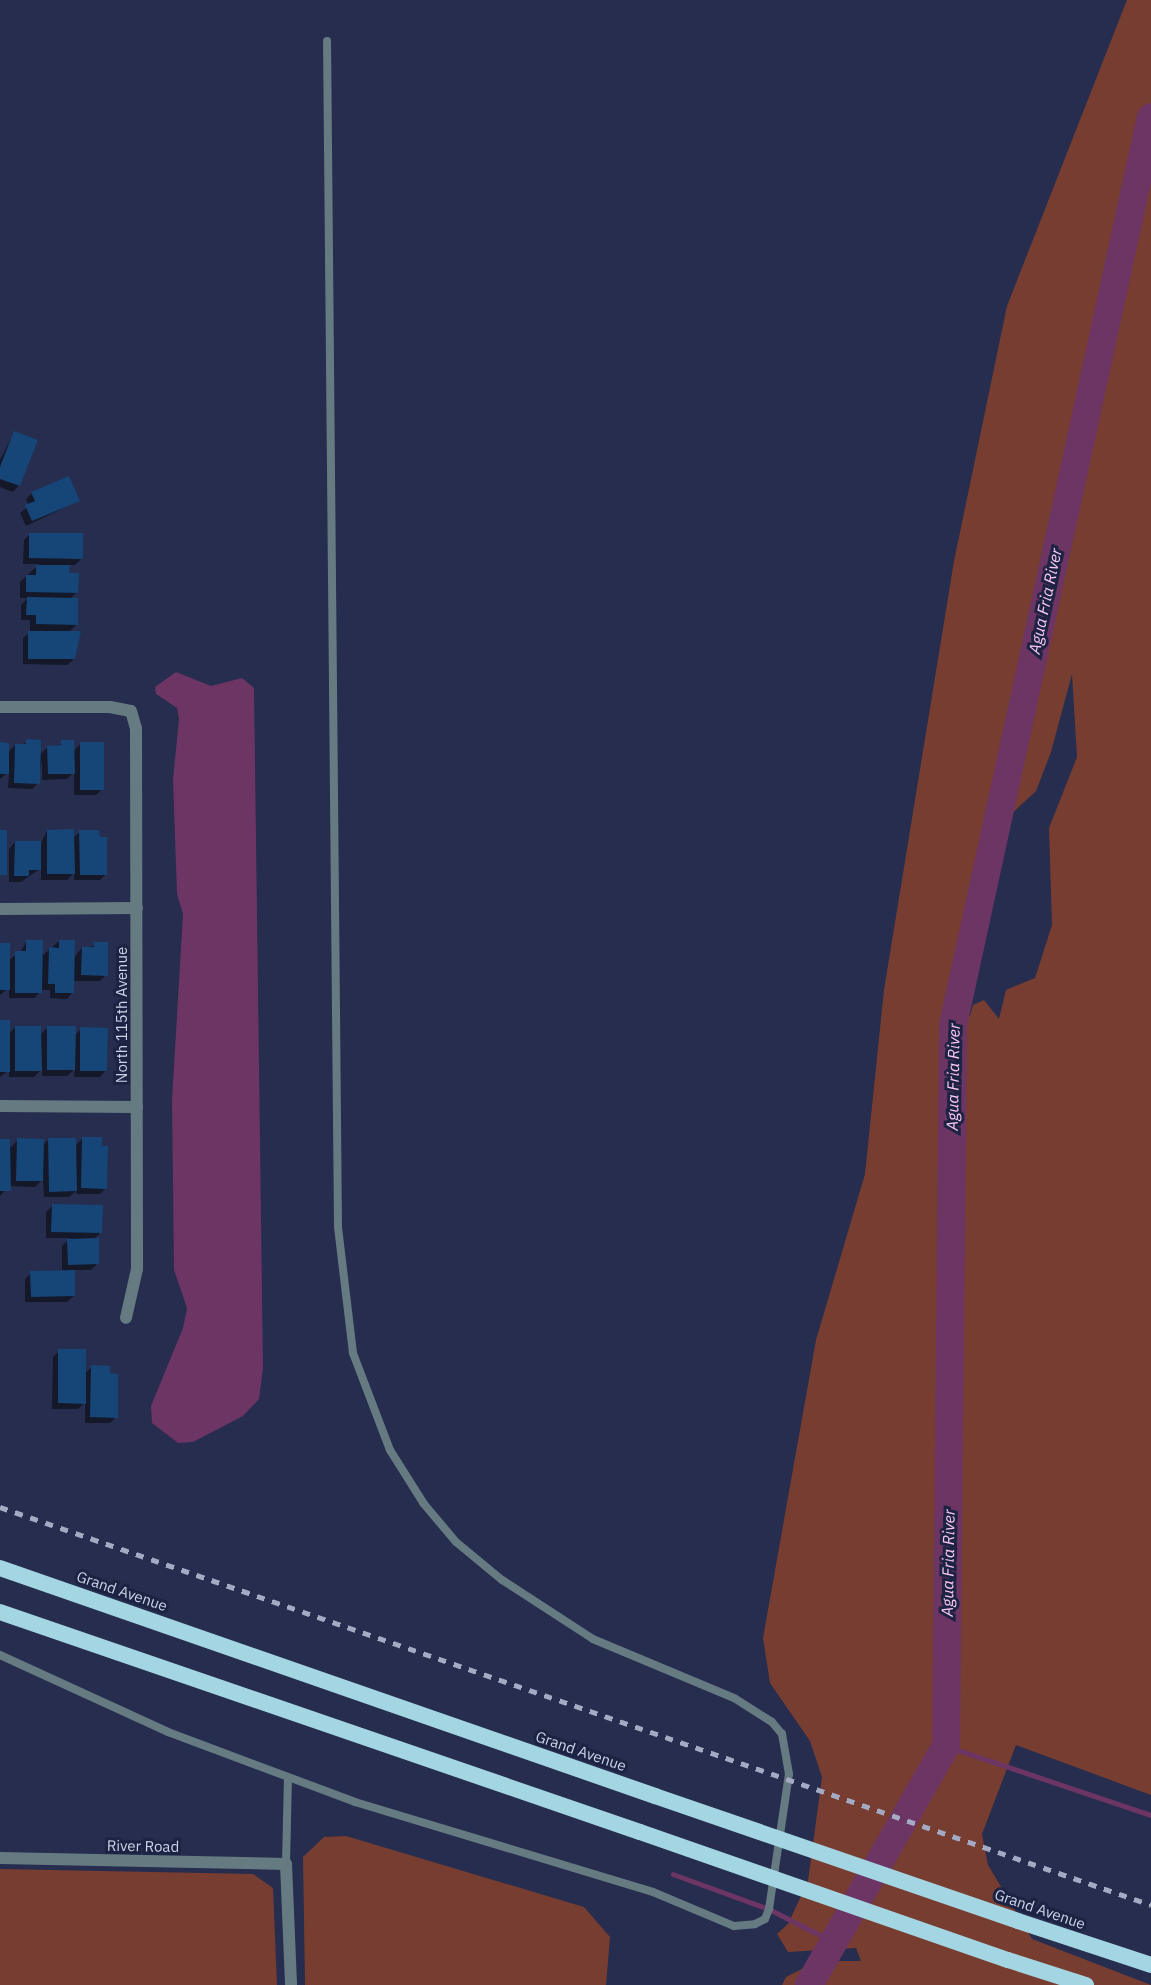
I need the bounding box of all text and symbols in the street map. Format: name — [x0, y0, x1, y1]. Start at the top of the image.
water label: Agua Fria River — [1024, 546, 1066, 656]
street label: North 115th Avenue — [113, 947, 131, 1083]
water label: Agua Fria River — [942, 1023, 964, 1131]
water label: Agua Fria River — [937, 1509, 959, 1617]
street label: Grand Avenue — [74, 1567, 170, 1615]
street label: Grand Avenue — [533, 1727, 629, 1775]
street label: River Road — [107, 1836, 179, 1856]
street label: Grand Avenue — [992, 1885, 1088, 1933]

